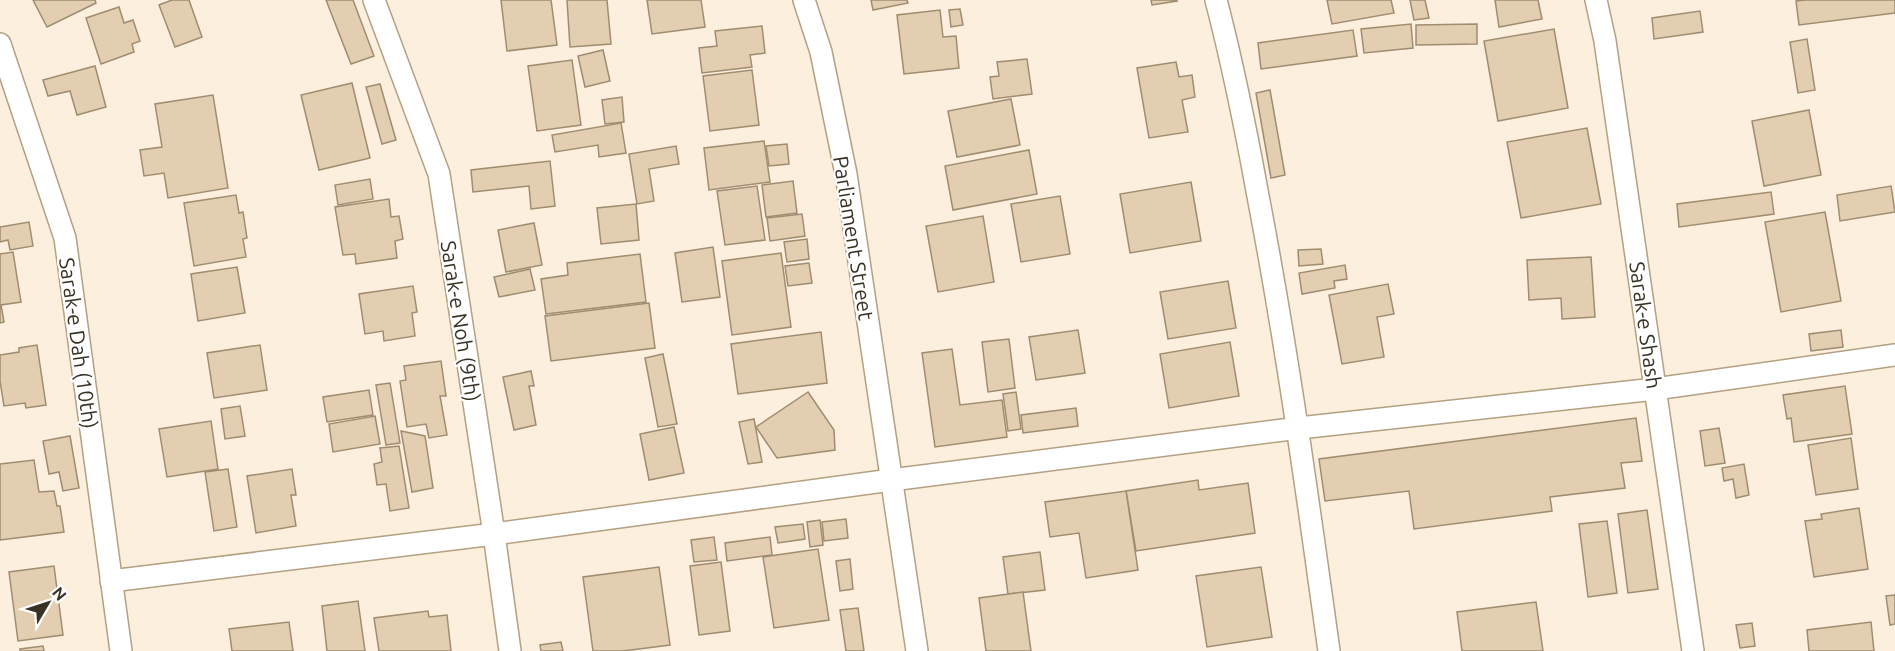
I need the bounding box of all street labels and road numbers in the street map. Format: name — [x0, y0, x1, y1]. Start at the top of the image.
street label: Parliament Street — [829, 154, 879, 322]
street label: Sarak-e Noh (9th) — [436, 239, 486, 403]
street label: Sarak-e Dah (10th) — [55, 256, 103, 430]
street label: Sarak-e Shash — [1625, 260, 1667, 390]

